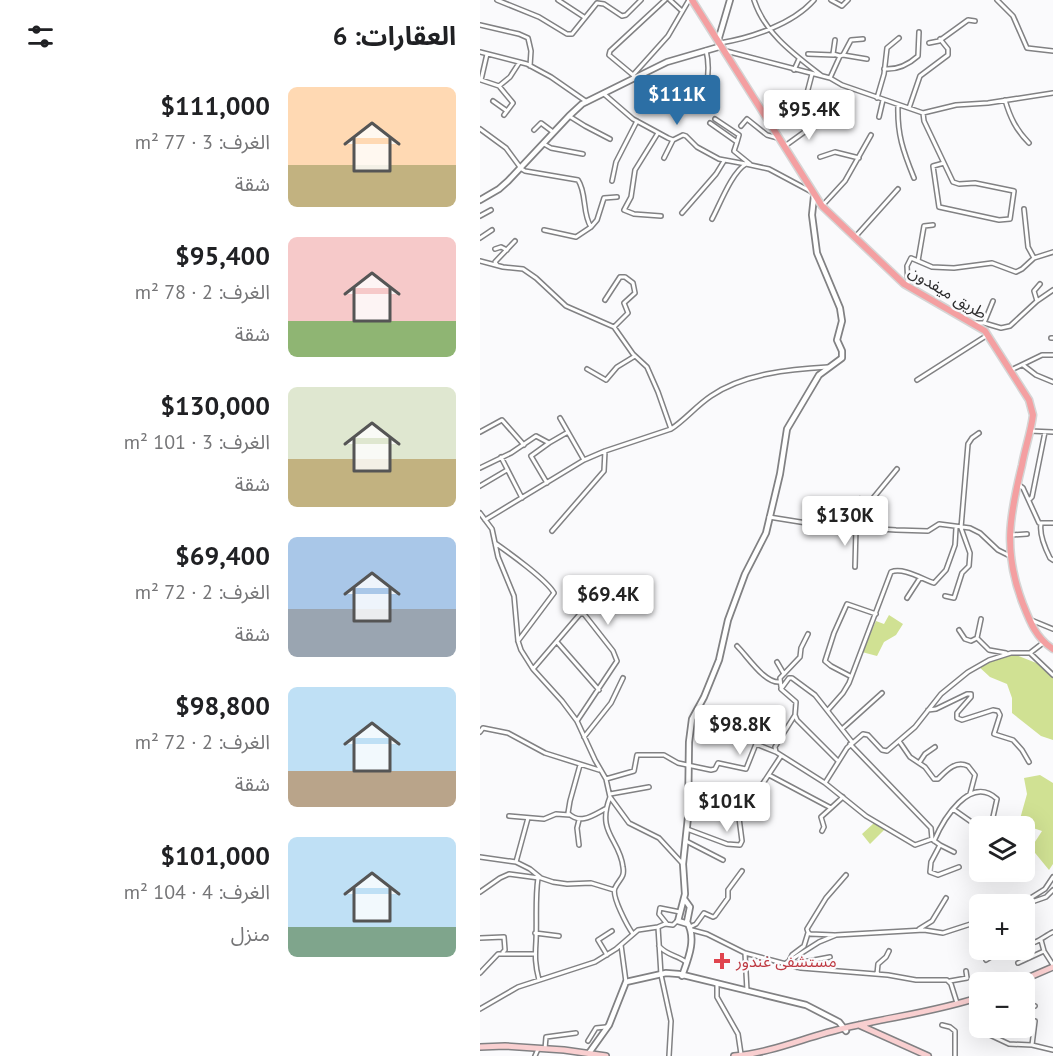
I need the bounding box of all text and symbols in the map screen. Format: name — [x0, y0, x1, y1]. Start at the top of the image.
text: العقارات: 6 — [333, 19, 456, 52]
icon: filters — [24, 20, 57, 53]
pin: $111K — [635, 75, 719, 126]
text: $111K — [648, 81, 706, 107]
text: $111,000 — [160, 89, 270, 122]
pin: $95.4K — [760, 90, 858, 141]
text: $95.4K — [778, 96, 840, 122]
icon: home — [336, 111, 408, 183]
text: الغرف: 3 · 77 m² — [135, 129, 270, 155]
text: شقة — [235, 171, 270, 197]
text: $95,400 — [175, 239, 270, 272]
icon: home — [336, 261, 408, 333]
street label: طريق ميفدون — [905, 261, 991, 324]
text: الغرف: 2 · 78 m² — [135, 279, 270, 305]
text: شقة — [235, 321, 270, 347]
text: $130,000 — [160, 389, 270, 422]
icon: home — [336, 411, 408, 483]
text: الغرف: 3 · 101 m² — [124, 429, 270, 455]
text: شقة — [235, 471, 270, 497]
pin: $130K — [803, 496, 887, 547]
text: $130K — [816, 502, 874, 528]
text: $69,400 — [175, 539, 270, 572]
icon: home — [336, 561, 408, 633]
pin: $69.4K — [559, 575, 657, 626]
text: الغرف: 2 · 72 m² — [135, 579, 270, 605]
text: $69.4K — [577, 581, 639, 607]
text: شقة — [235, 621, 270, 647]
text: $98,800 — [175, 689, 270, 722]
pin: $98.8K — [691, 705, 789, 756]
icon: home — [336, 711, 408, 783]
text: $98.8K — [709, 711, 771, 737]
text: الغرف: 2 · 72 m² — [135, 729, 270, 755]
text: شقة — [235, 771, 270, 797]
pin: $101K — [685, 782, 769, 833]
text: $101K — [698, 788, 756, 814]
map controls — [969, 816, 1035, 1038]
button: layers — [969, 816, 1035, 882]
text: $101,000 — [160, 839, 270, 872]
icon: home — [336, 861, 408, 933]
text: الغرف: 4 · 104 m² — [124, 879, 270, 905]
button: + — [969, 894, 1035, 960]
text: منزل — [231, 921, 270, 947]
place label: مستشفى غندور — [735, 951, 837, 971]
marker: مستشفى غندور — [713, 952, 731, 970]
button: − — [969, 972, 1035, 1038]

